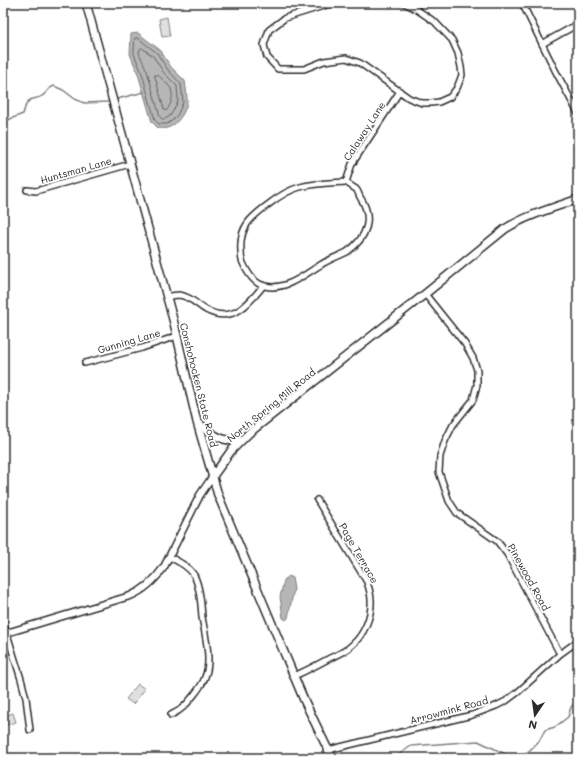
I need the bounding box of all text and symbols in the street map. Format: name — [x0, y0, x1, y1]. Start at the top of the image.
street label: Calaway Lane — [340, 99, 388, 163]
street label: Huntsman Lane — [39, 153, 113, 187]
street label: Conshohocken State Road — [177, 321, 221, 449]
street label: Gunning Lane — [96, 325, 162, 357]
street label: North Spring Mill Road — [224, 365, 318, 445]
street label: Page Terrace — [336, 520, 382, 586]
street label: Pinewood Road — [505, 541, 553, 613]
street label: Arrowmink Road — [408, 693, 490, 727]
north arrow — [515, 695, 555, 735]
text: N — [527, 717, 538, 733]

